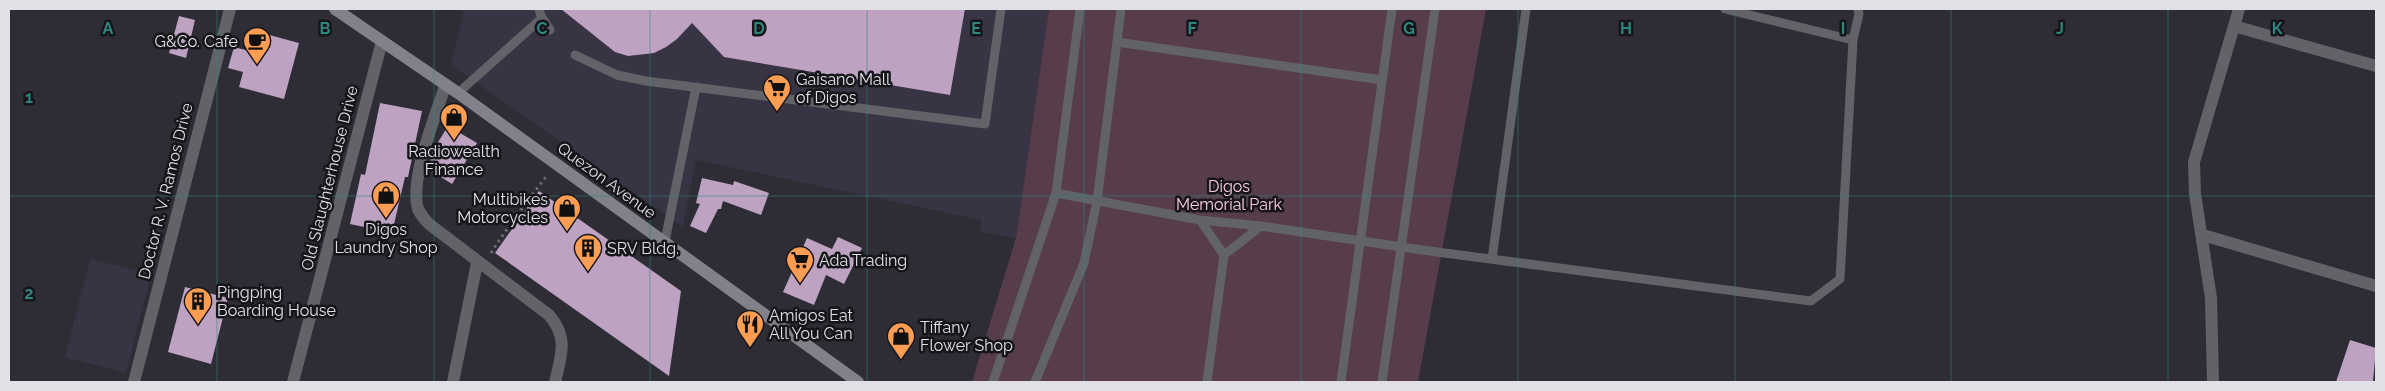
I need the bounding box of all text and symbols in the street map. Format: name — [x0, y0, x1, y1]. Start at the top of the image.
text: A — [103, 19, 114, 38]
text: B — [320, 19, 331, 38]
text: C — [537, 19, 548, 38]
text: D — [753, 19, 765, 38]
text: E — [971, 19, 981, 38]
text: F — [1187, 19, 1197, 38]
text: G — [1403, 19, 1415, 38]
text: H — [1620, 19, 1632, 38]
text: I — [1841, 19, 1845, 38]
text: J — [2056, 19, 2064, 38]
text: K — [2272, 19, 2283, 38]
cafe icon: G&Co. Cafe — [242, 26, 272, 65]
place label: G&Co. Cafe — [155, 32, 238, 51]
place label: Gaisano Mall of Digos — [796, 70, 891, 107]
supermarket icon: Gaisano Mall of Digos — [762, 73, 792, 112]
street label: Old Slaughterhouse Drive — [297, 84, 362, 272]
text: 1 — [25, 88, 33, 107]
street label: Doctor R. V. Ramos Drive — [134, 101, 197, 281]
shop icon: Radiowealth Finance — [439, 102, 469, 141]
street label: Quezon Avenue — [554, 138, 660, 222]
place label: Radiowealth Finance — [408, 142, 500, 179]
park label: Digos Memorial Park — [1176, 177, 1282, 214]
shop icon: Digos Laundry Shop — [371, 180, 401, 219]
place label: Multibikes Motorcycles — [457, 190, 548, 227]
shop icon: Multibikes Motorcycles — [552, 193, 582, 232]
place label: Digos Laundry Shop — [334, 220, 438, 257]
building icon: SRV Bldg. — [573, 233, 603, 272]
place label: SRV Bldg. — [607, 239, 679, 258]
supermarket icon: Ada Trading — [785, 245, 815, 284]
place label: Ada Trading — [819, 251, 907, 270]
place label: Pingping Boarding House — [217, 283, 336, 320]
text: 2 — [24, 284, 34, 303]
building icon: Pingping Boarding House — [183, 286, 213, 325]
place label: Amigos Eat All You Can — [769, 306, 854, 343]
restaurant icon: Amigos Eat All You Can — [735, 309, 765, 348]
place label: Tiffany Flower Shop — [920, 318, 1013, 355]
shop icon: Tiffany Flower Shop — [886, 321, 916, 360]

